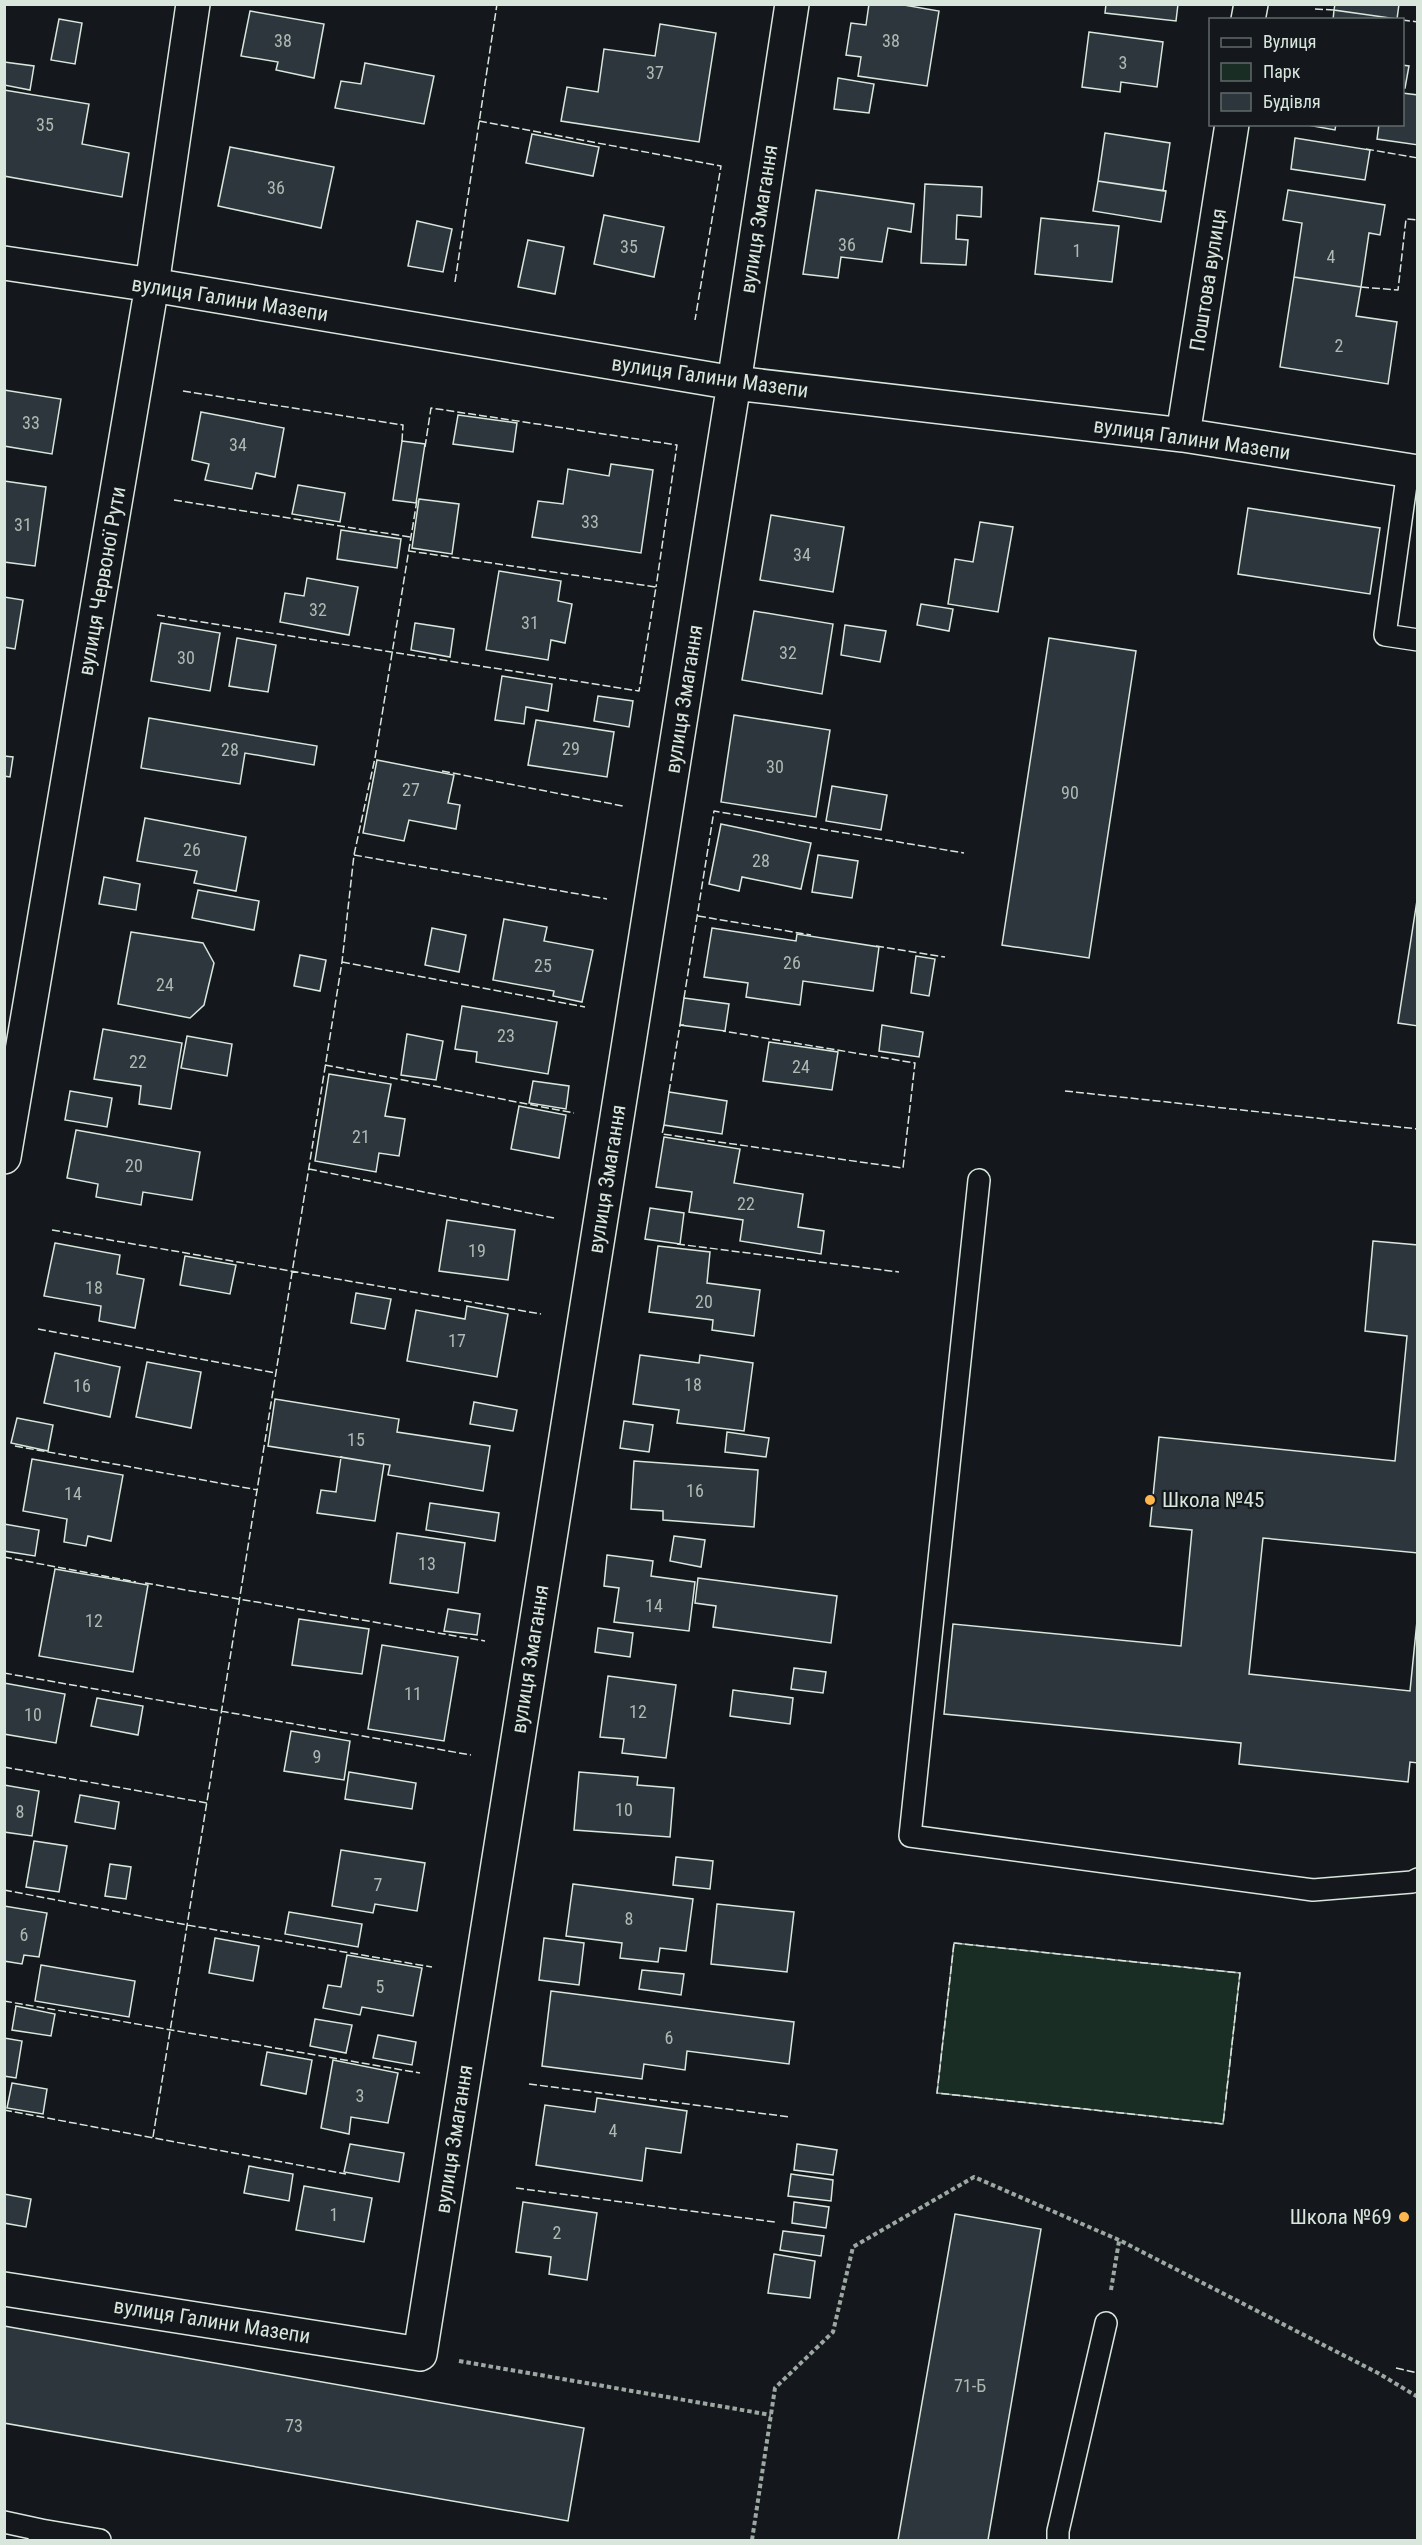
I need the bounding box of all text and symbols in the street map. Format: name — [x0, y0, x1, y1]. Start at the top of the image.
legend — [1209, 18, 1404, 126]
house number: 38 — [274, 30, 292, 51]
house number: 38 — [882, 30, 900, 51]
text: Вулиця — [1263, 31, 1317, 52]
house number: 3 — [1119, 52, 1127, 73]
text: Парк — [1263, 61, 1301, 82]
house number: 37 — [646, 62, 664, 83]
text: Будівля — [1263, 91, 1321, 112]
house number: 35 — [36, 114, 54, 135]
street label: вулиця Змагання — [735, 143, 783, 295]
house number: 36 — [267, 177, 285, 198]
street label: Поштова вулиця — [1185, 207, 1231, 353]
house number: 36 — [838, 234, 856, 255]
house number: 35 — [620, 236, 638, 257]
house number: 1 — [1073, 240, 1081, 261]
house number: 4 — [1327, 246, 1336, 267]
street label: вулиця Галини Мазепи — [130, 272, 330, 326]
house number: 2 — [1335, 335, 1344, 356]
street label: вулиця Галини Мазепи — [610, 351, 810, 403]
house number: 33 — [22, 412, 40, 433]
street label: вулиця Галини Мазепи — [1092, 413, 1292, 465]
house number: 34 — [229, 434, 247, 455]
street label: вулиця Червоної Рути — [74, 485, 130, 677]
house number: 33 — [581, 511, 599, 532]
house number: 31 — [14, 514, 32, 535]
house number: 34 — [793, 544, 811, 565]
house number: 32 — [309, 599, 327, 620]
house number: 31 — [521, 612, 539, 633]
street label: вулиця Змагання — [660, 623, 708, 775]
house number: 32 — [779, 642, 797, 663]
house number: 30 — [177, 647, 195, 668]
house number: 29 — [562, 738, 580, 759]
house number: 28 — [221, 739, 239, 760]
house number: 30 — [766, 756, 784, 777]
house number: 27 — [402, 779, 420, 800]
house number: 90 — [1061, 782, 1079, 803]
house number: 26 — [183, 839, 201, 860]
house number: 28 — [752, 850, 770, 871]
house number: 26 — [783, 952, 801, 973]
house number: 25 — [534, 955, 552, 976]
house number: 24 — [156, 974, 174, 995]
house number: 23 — [497, 1025, 515, 1046]
house number: 22 — [129, 1051, 147, 1072]
house number: 24 — [792, 1056, 810, 1077]
street label: вулиця Змагання — [583, 1103, 631, 1255]
house number: 21 — [352, 1126, 370, 1147]
house number: 20 — [125, 1155, 143, 1176]
house number: 22 — [737, 1193, 755, 1214]
house number: 19 — [468, 1240, 486, 1261]
house number: 18 — [85, 1277, 103, 1298]
house number: 20 — [695, 1291, 713, 1312]
house number: 17 — [448, 1330, 466, 1351]
house number: 18 — [684, 1374, 702, 1395]
house number: 16 — [73, 1375, 91, 1396]
house number: 15 — [347, 1429, 365, 1450]
house number: 16 — [686, 1480, 704, 1501]
house number: 14 — [64, 1483, 82, 1504]
place label: Школа №45 — [1162, 1488, 1264, 1512]
marker: Школа №45 — [1143, 1493, 1157, 1507]
house number: 13 — [418, 1553, 436, 1574]
street label: вулиця Змагання — [506, 1583, 554, 1735]
house number: 14 — [645, 1595, 663, 1616]
house number: 12 — [85, 1610, 103, 1631]
house number: 11 — [404, 1683, 422, 1704]
house number: 12 — [629, 1701, 647, 1722]
house number: 10 — [24, 1704, 42, 1725]
house number: 9 — [313, 1746, 321, 1767]
house number: 10 — [615, 1799, 633, 1820]
house number: 8 — [16, 1801, 24, 1822]
house number: 7 — [374, 1874, 383, 1895]
house number: 8 — [625, 1908, 633, 1929]
house number: 6 — [20, 1924, 28, 1945]
house number: 5 — [376, 1976, 385, 1997]
house number: 6 — [665, 2027, 673, 2048]
street label: вулиця Змагання — [430, 2063, 478, 2215]
house number: 3 — [356, 2085, 364, 2106]
house number: 4 — [609, 2120, 618, 2141]
house number: 1 — [330, 2204, 338, 2225]
place label: Школа №69 — [1290, 2205, 1392, 2229]
marker: Школа №69 — [1397, 2210, 1411, 2224]
house number: 2 — [553, 2222, 562, 2243]
street label: вулиця Галини Мазепи — [112, 2294, 312, 2348]
house number: 71-Б — [954, 2375, 986, 2396]
house number: 73 — [285, 2415, 303, 2436]

